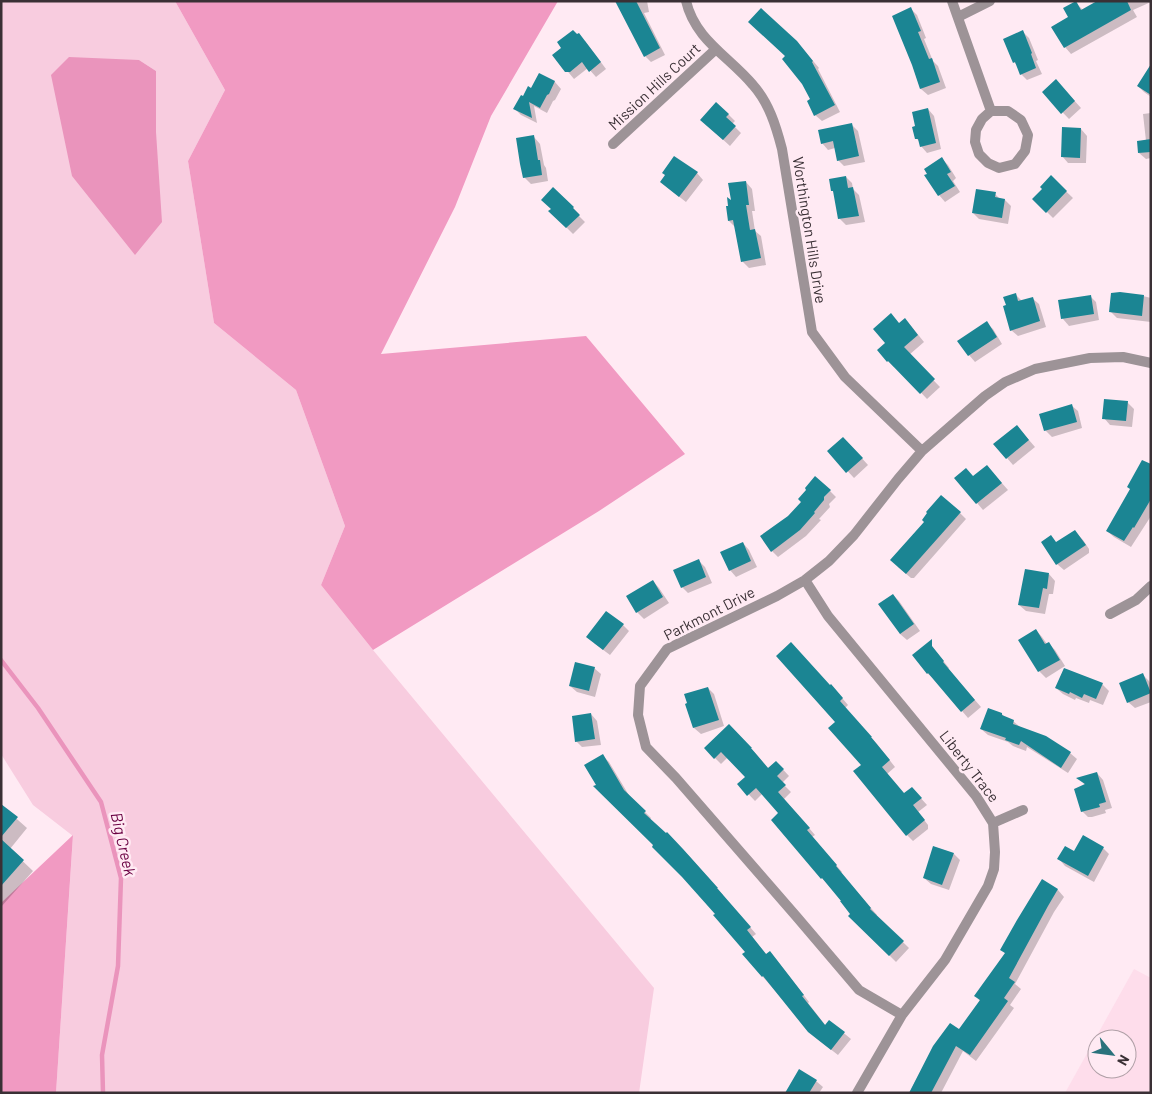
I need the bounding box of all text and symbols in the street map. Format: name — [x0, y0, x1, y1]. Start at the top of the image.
street label: Mission Hills Court — [604, 39, 704, 133]
street label: Worthington Hills Drive — [790, 155, 830, 305]
street label: Parkmont Drive — [660, 582, 758, 644]
street label: Liberty Trace — [936, 727, 1004, 805]
water label: Big Creek — [107, 810, 141, 878]
north arrow — [1087, 1029, 1137, 1079]
text: N — [1114, 1052, 1133, 1069]

